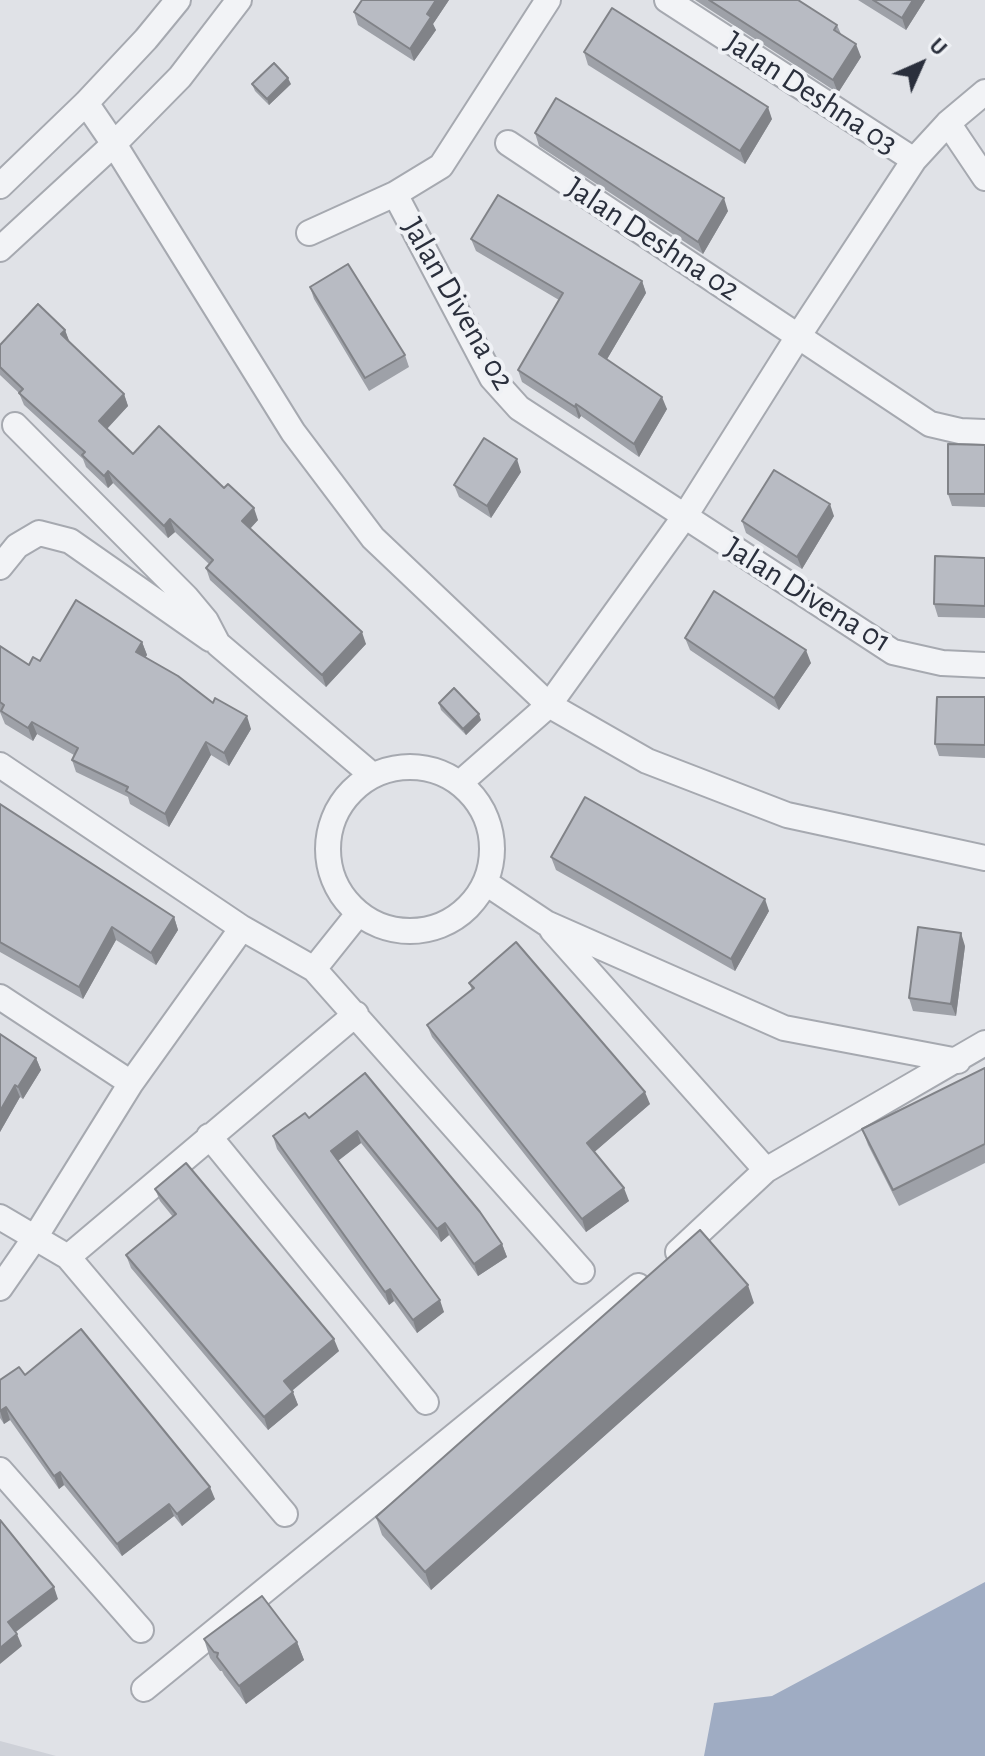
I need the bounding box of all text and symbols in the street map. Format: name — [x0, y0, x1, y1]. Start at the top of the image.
street label: Jalan Deshna 03 — [717, 23, 905, 163]
north arrow — [881, 24, 961, 104]
text: U — [925, 34, 951, 60]
street label: Jalan Deshna 02 — [559, 168, 747, 310]
street label: Jalan Divena 02 — [393, 211, 523, 397]
street label: Jalan Divena 01 — [718, 529, 898, 661]

